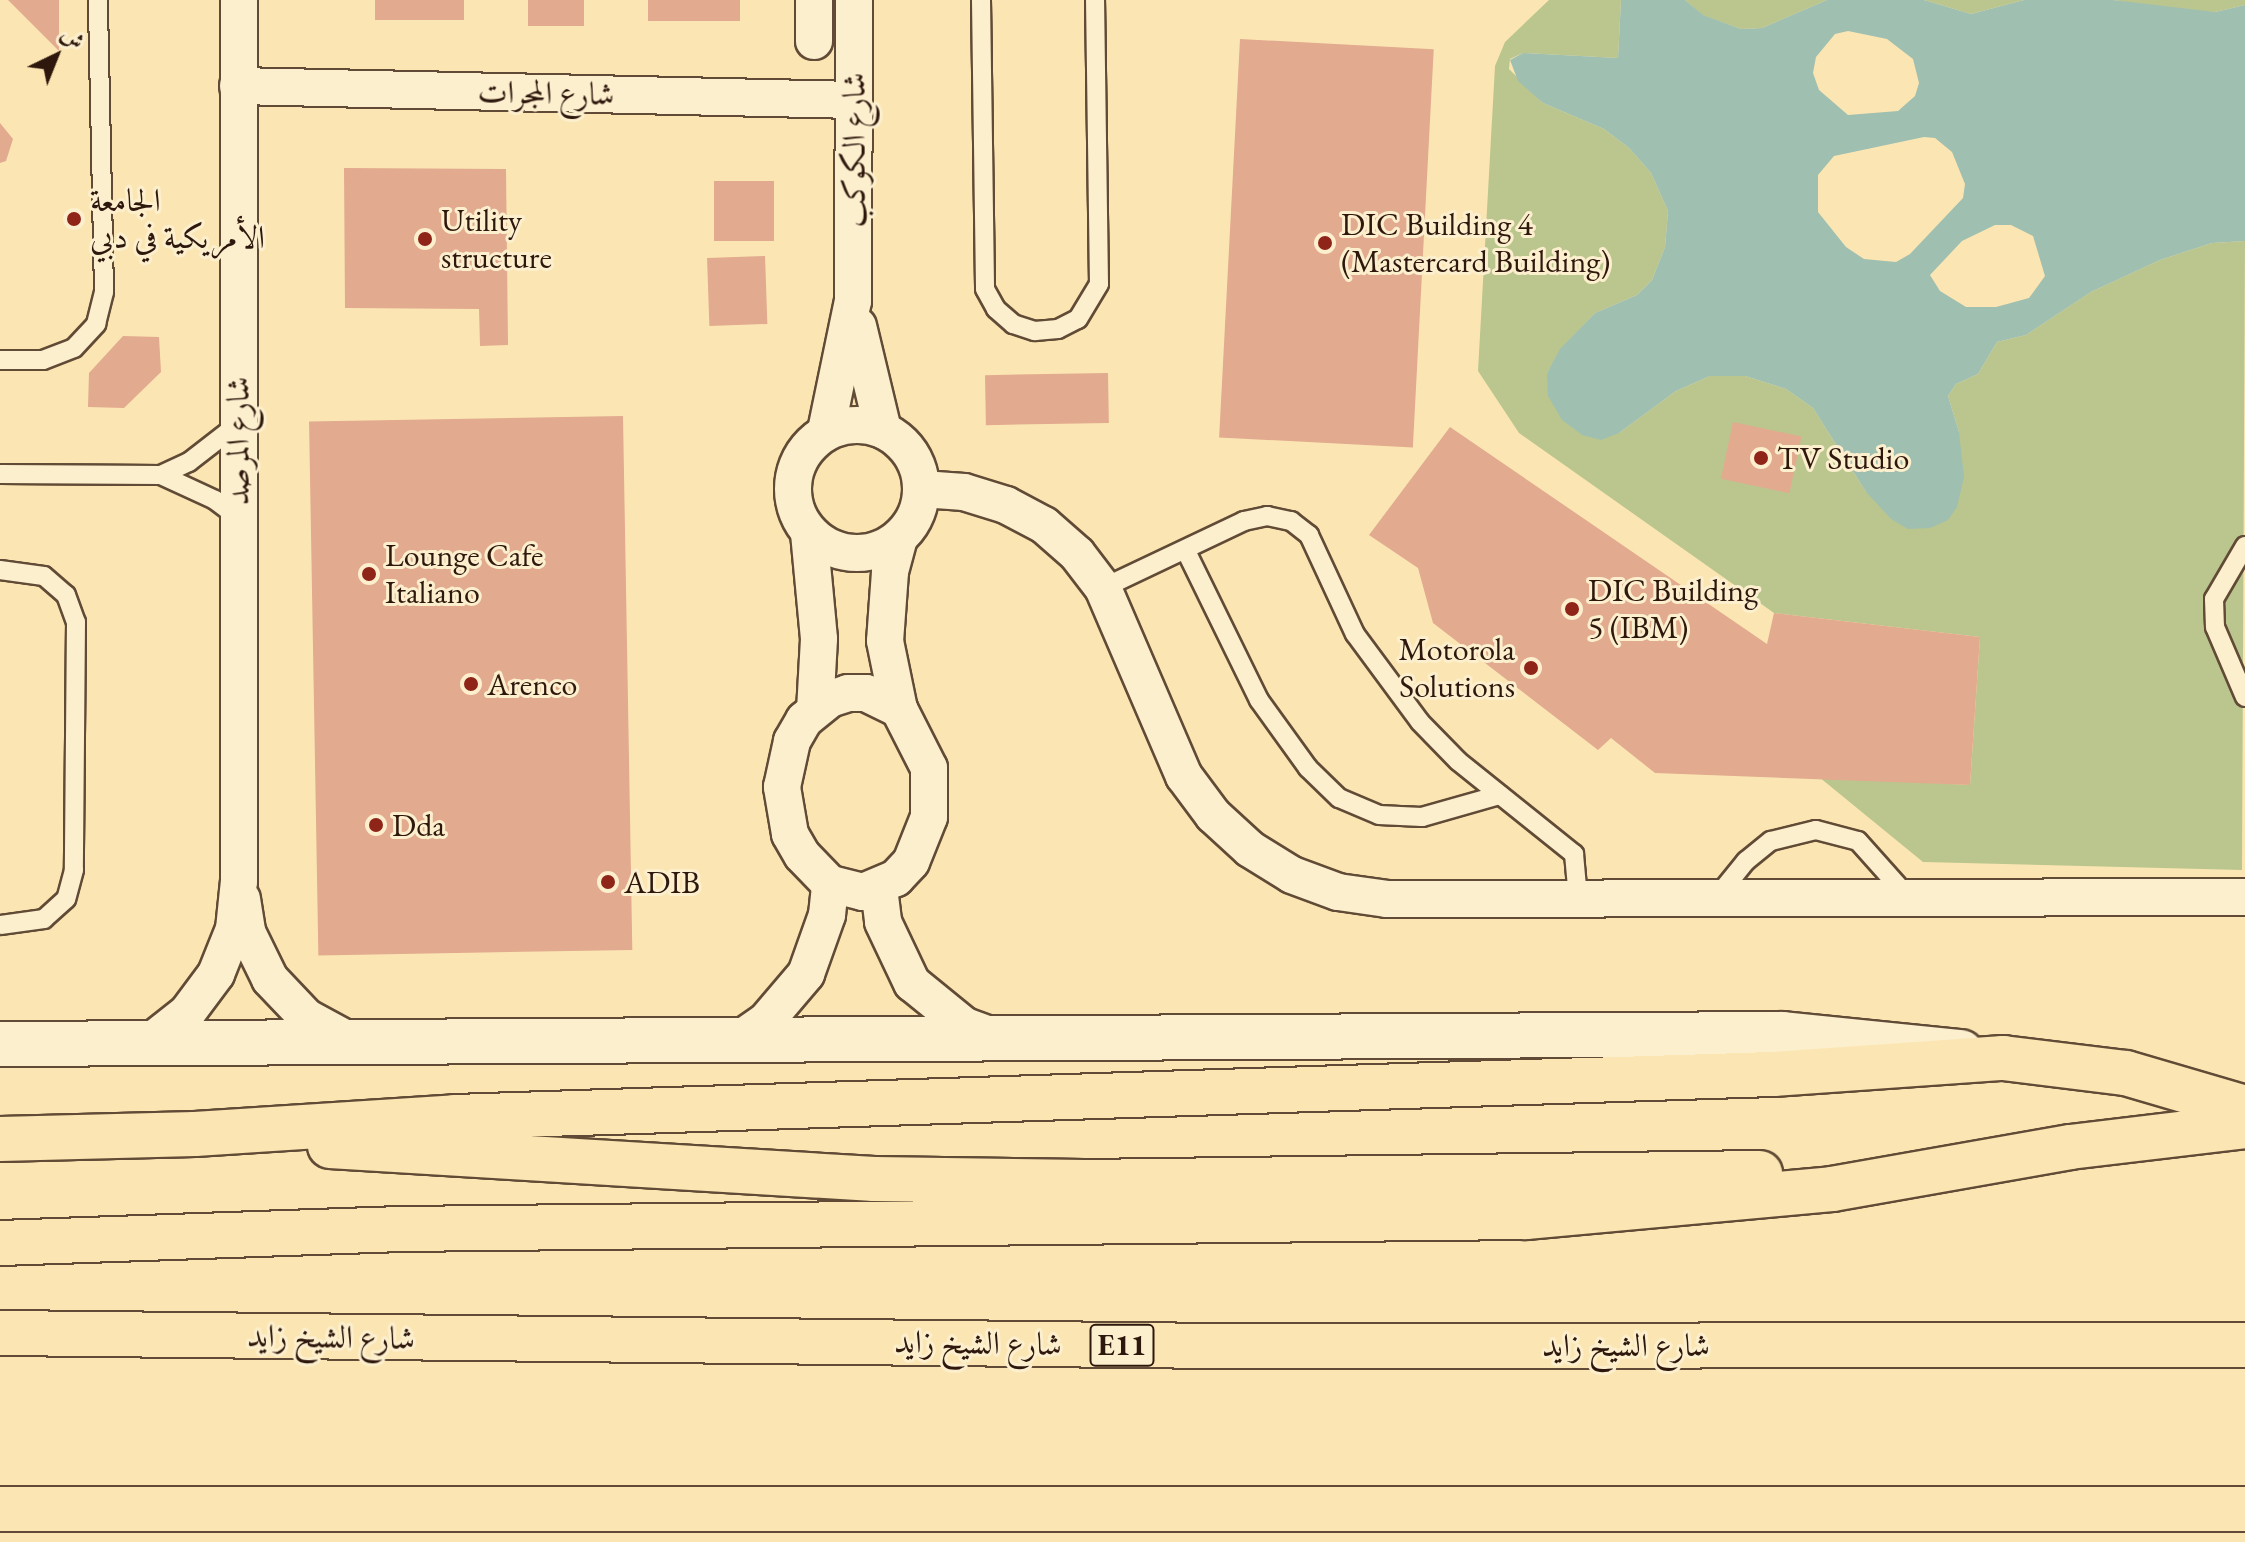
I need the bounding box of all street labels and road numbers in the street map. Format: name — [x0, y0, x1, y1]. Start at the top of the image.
street label: شارع المجرات — [477, 73, 615, 113]
street label: شارع الكوكب — [835, 73, 873, 227]
street label: شارع المرصد — [219, 377, 257, 505]
street label: شارع الشيخ زايد — [247, 1316, 415, 1358]
road number: E11 — [1088, 1319, 1156, 1371]
street label: شارع الشيخ زايد — [894, 1322, 1062, 1364]
street label: شارع الشيخ زايد — [1542, 1326, 1710, 1364]

